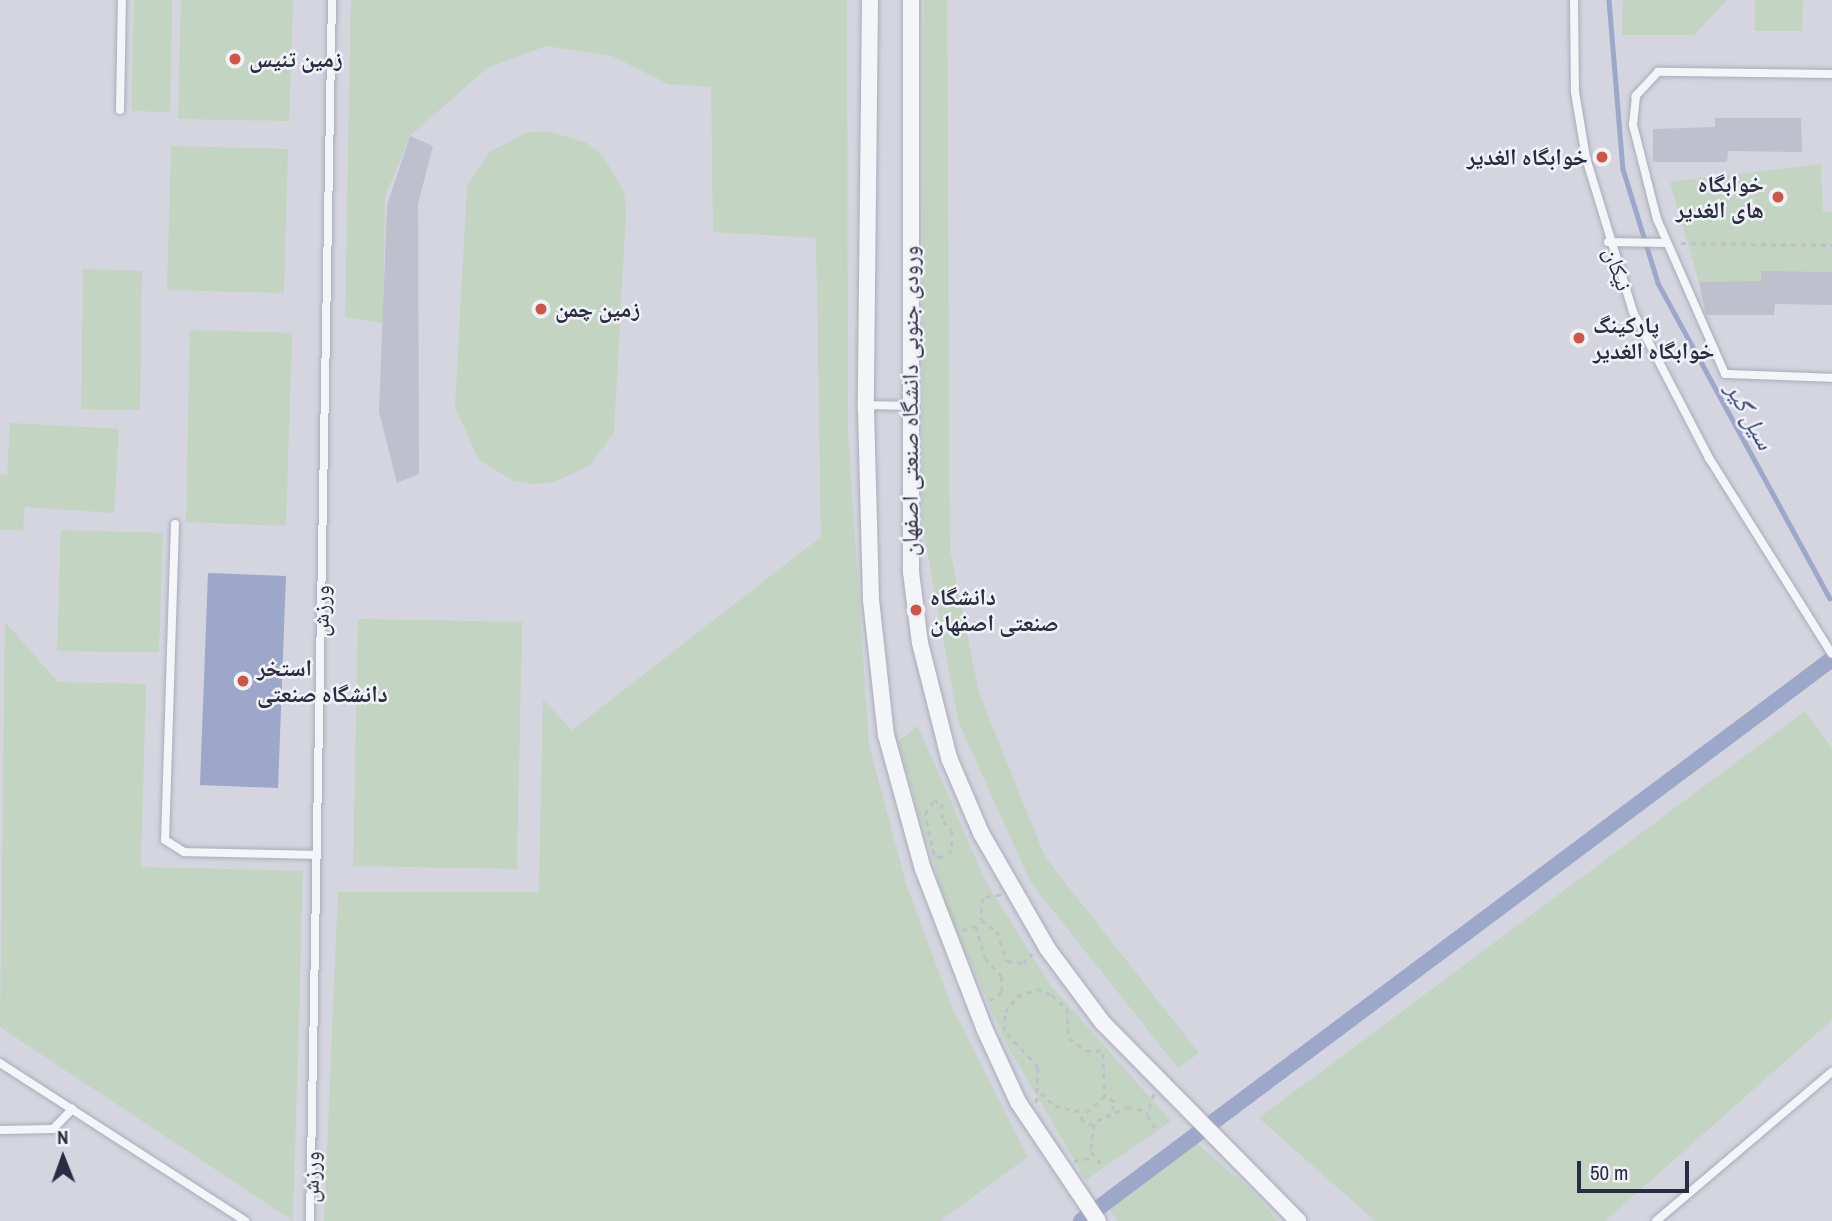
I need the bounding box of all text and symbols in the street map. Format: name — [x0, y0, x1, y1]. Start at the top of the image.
place label: زمین تنیس — [249, 45, 343, 73]
marker: زمین تنیس — [227, 51, 243, 67]
place label: خوابگاه الغدیر — [1467, 143, 1588, 171]
marker: خوابگاه الغدیر — [1594, 149, 1610, 165]
place label: خوابگاه های الغدیر — [1676, 170, 1764, 224]
marker: خوابگاه های الغدیر — [1770, 189, 1786, 205]
street label: نیکان — [1598, 243, 1638, 295]
street label: ورودی جنوبی دانشگاه صنعتی اصفهان — [896, 246, 924, 556]
place label: زمین چمن — [555, 295, 640, 323]
marker: زمین چمن — [533, 301, 549, 317]
place label: پارکینگ خوابگاه الغدیر — [1593, 311, 1714, 365]
marker: پارکینگ خوابگاه الغدیر — [1571, 330, 1587, 346]
water label: سیل گیر — [1720, 377, 1780, 455]
place label: دانشگاه صنعتی اصفهان — [930, 583, 1059, 637]
street label: ورزش — [307, 585, 335, 637]
marker: دانشگاه صنعتی اصفهان — [908, 602, 924, 618]
place label: استخر دانشگاه صنعتی — [257, 654, 388, 708]
marker: استخر دانشگاه صنعتی — [235, 673, 251, 689]
north arrow — [28, 1123, 98, 1193]
text: N — [57, 1124, 68, 1150]
scale bar — [1580, 1148, 1692, 1192]
street label: ورزش — [297, 1151, 325, 1203]
text: 50 m — [1590, 1158, 1628, 1187]

